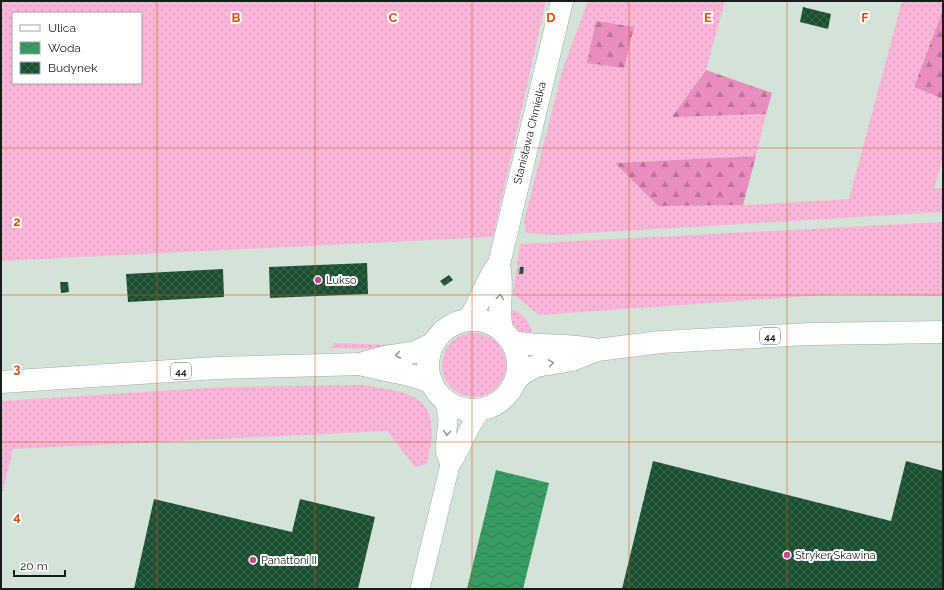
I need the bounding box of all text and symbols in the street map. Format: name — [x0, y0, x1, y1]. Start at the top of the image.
text: B — [232, 10, 241, 25]
text: C — [389, 10, 398, 25]
text: D — [546, 10, 556, 25]
text: E — [704, 10, 712, 25]
text: F — [861, 10, 869, 25]
legend — [12, 12, 142, 84]
text: Ulica — [48, 21, 76, 35]
text: Woda — [48, 41, 81, 55]
text: Budynek — [48, 61, 98, 75]
street label: Stanisława Chmielka — [511, 81, 549, 185]
text: 2 — [13, 214, 21, 229]
place label: Lukso — [326, 274, 357, 287]
marker: Lukso — [313, 275, 323, 285]
one-way arrow — [495, 294, 504, 300]
road number: 44 — [760, 328, 780, 344]
one-way arrow — [395, 350, 401, 359]
one-way arrow — [548, 359, 554, 368]
text: 3 — [13, 361, 21, 376]
road number: 44 — [171, 363, 191, 379]
one-way arrow — [443, 429, 452, 436]
text: 4 — [13, 509, 21, 524]
place label: Stryker Skawina — [795, 549, 876, 562]
marker: Stryker Skawina — [782, 550, 792, 560]
scale bar — [14, 552, 65, 578]
place label: Panattoni II — [261, 554, 317, 567]
marker: Panattoni II — [248, 555, 258, 565]
text: 20 m — [20, 559, 48, 573]

